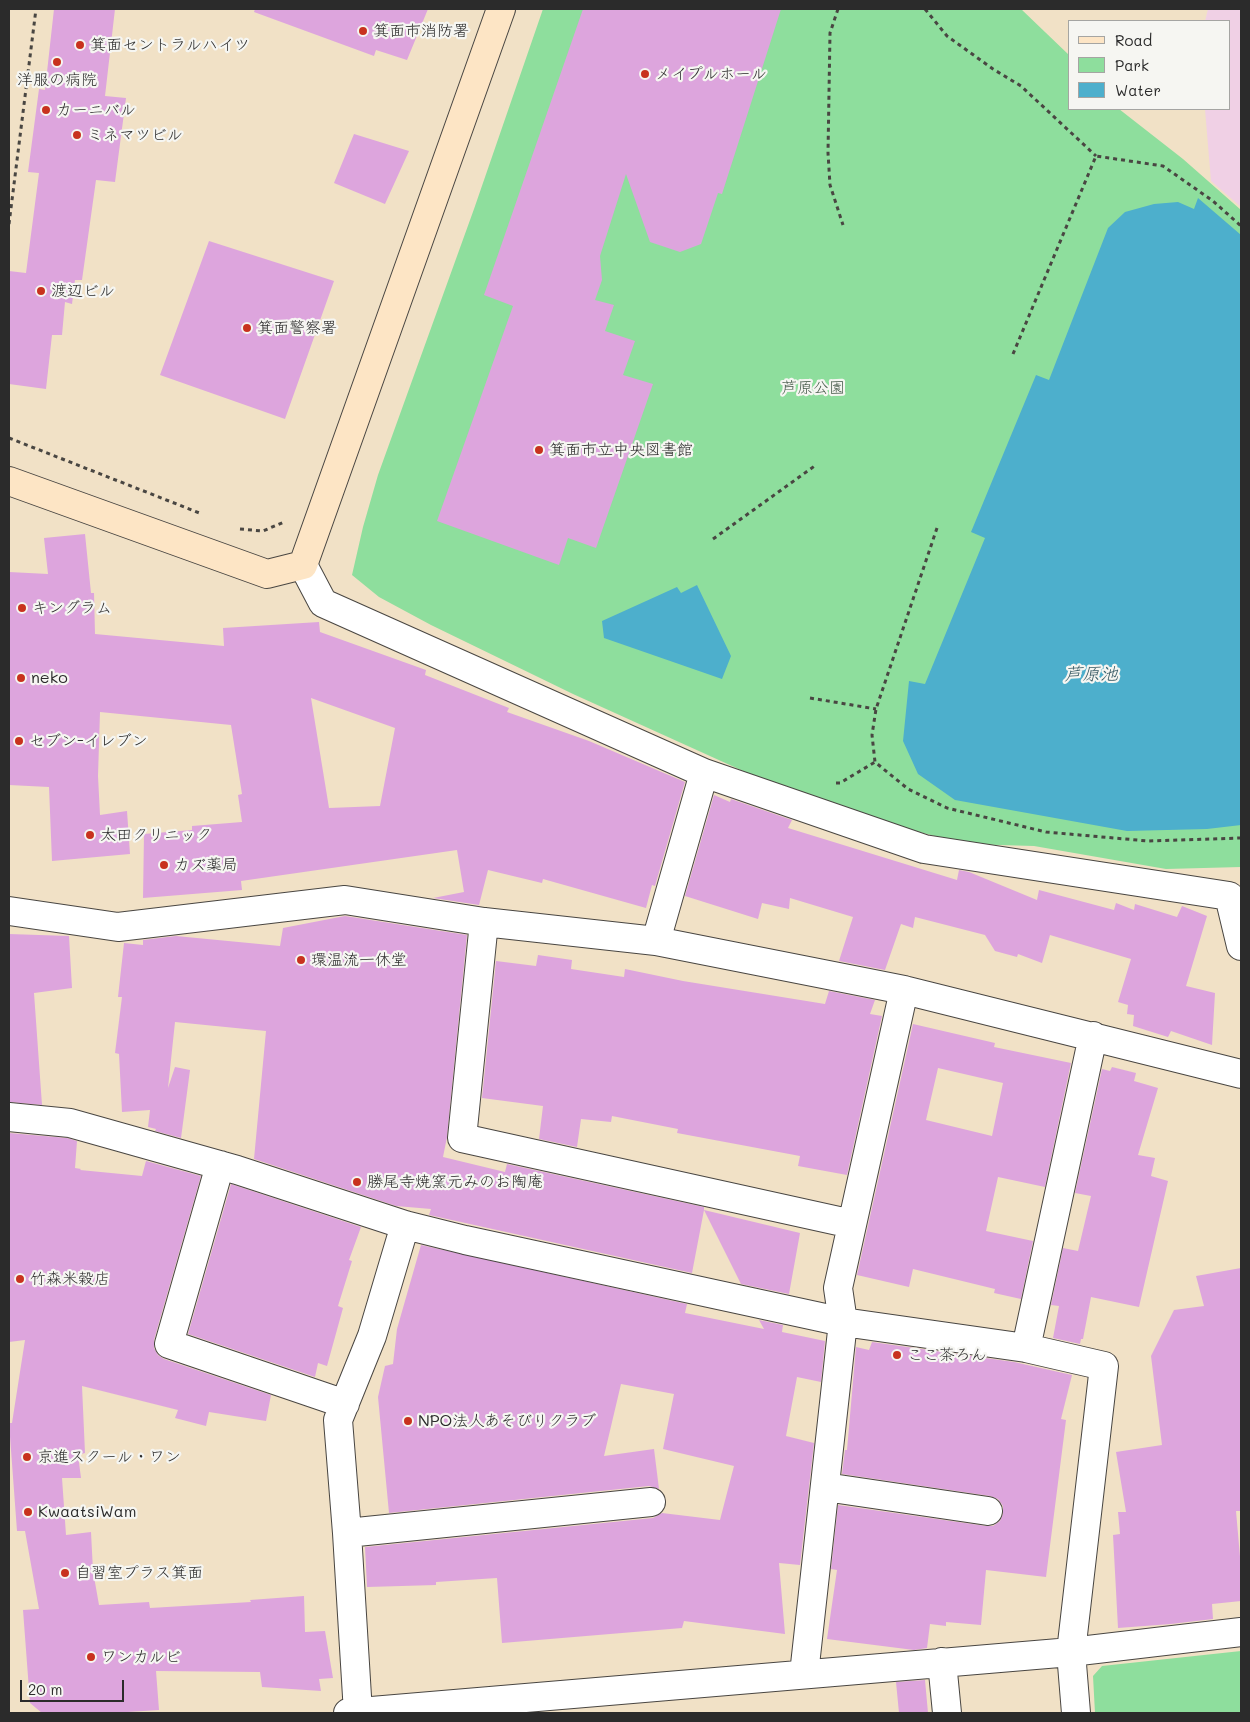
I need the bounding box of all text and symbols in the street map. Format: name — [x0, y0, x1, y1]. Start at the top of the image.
legend — [1068, 20, 1230, 110]
place label: 箕面市消防署 — [373, 21, 469, 41]
marker: 箕面市消防署 — [357, 25, 369, 37]
text: Road — [1115, 30, 1152, 50]
place label: 箕面セントラルハイツ — [90, 35, 250, 55]
marker: 箕面セントラルハイツ — [74, 39, 86, 51]
text: Park — [1115, 55, 1149, 75]
marker: 洋服の病院 — [51, 56, 63, 68]
place label: メイプルホール — [655, 64, 767, 84]
marker: メイプルホール — [639, 68, 651, 80]
place label: 洋服の病院 — [17, 70, 97, 90]
text: Water — [1115, 80, 1161, 100]
place label: カーニバル — [56, 100, 136, 120]
marker: カーニバル — [40, 104, 52, 116]
place label: ミネマツビル — [87, 125, 183, 145]
marker: ミネマツビル — [71, 129, 83, 141]
place label: 渡辺ビル — [51, 281, 115, 301]
marker: 渡辺ビル — [35, 285, 47, 297]
place label: 箕面警察署 — [257, 318, 337, 338]
marker: 箕面警察署 — [241, 322, 253, 334]
park label: 芦原公園 — [781, 378, 845, 398]
place label: 箕面市立中央図書館 — [549, 440, 693, 460]
marker: 箕面市立中央図書館 — [533, 444, 545, 456]
place label: キングラム — [32, 598, 112, 618]
marker: キングラム — [16, 602, 28, 614]
water label: 芦原池 — [1064, 663, 1118, 685]
place label: neko — [31, 668, 68, 688]
marker: neko — [15, 672, 27, 684]
place label: セブン-イレブン — [29, 731, 148, 751]
marker: セブン-イレブン — [13, 735, 25, 747]
place label: 太田クリニック — [100, 825, 212, 845]
marker: 太田クリニック — [84, 829, 96, 841]
place label: カズ薬局 — [174, 855, 238, 875]
marker: カズ薬局 — [158, 859, 170, 871]
place label: 環温流一休堂 — [311, 950, 407, 970]
marker: 環温流一休堂 — [295, 954, 307, 966]
place label: 勝尾寺焼窯元みのお陶庵 — [367, 1172, 543, 1192]
marker: 勝尾寺焼窯元みのお陶庵 — [351, 1176, 363, 1188]
place label: 竹森米穀店 — [30, 1269, 110, 1289]
marker: 竹森米穀店 — [14, 1273, 26, 1285]
place label: ここ茶ろん — [907, 1345, 987, 1365]
marker: ここ茶ろん — [891, 1349, 903, 1361]
place label: NPO法人あそびりクラブ — [418, 1411, 596, 1431]
marker: NPO法人あそびりクラブ — [402, 1415, 414, 1427]
place label: 京進スクール・ワン — [37, 1447, 181, 1467]
marker: 京進スクール・ワン — [21, 1451, 33, 1463]
place label: KwaatsiWam — [38, 1502, 137, 1522]
marker: KwaatsiWam — [22, 1506, 34, 1518]
place label: 自習室プラス箕面 — [75, 1563, 203, 1583]
marker: 自習室プラス箕面 — [59, 1567, 71, 1579]
place label: ワンカルビ — [101, 1647, 181, 1667]
marker: ワンカルビ — [85, 1651, 97, 1663]
scale bar — [22, 1670, 126, 1702]
text: 20 m — [28, 1679, 62, 1699]

